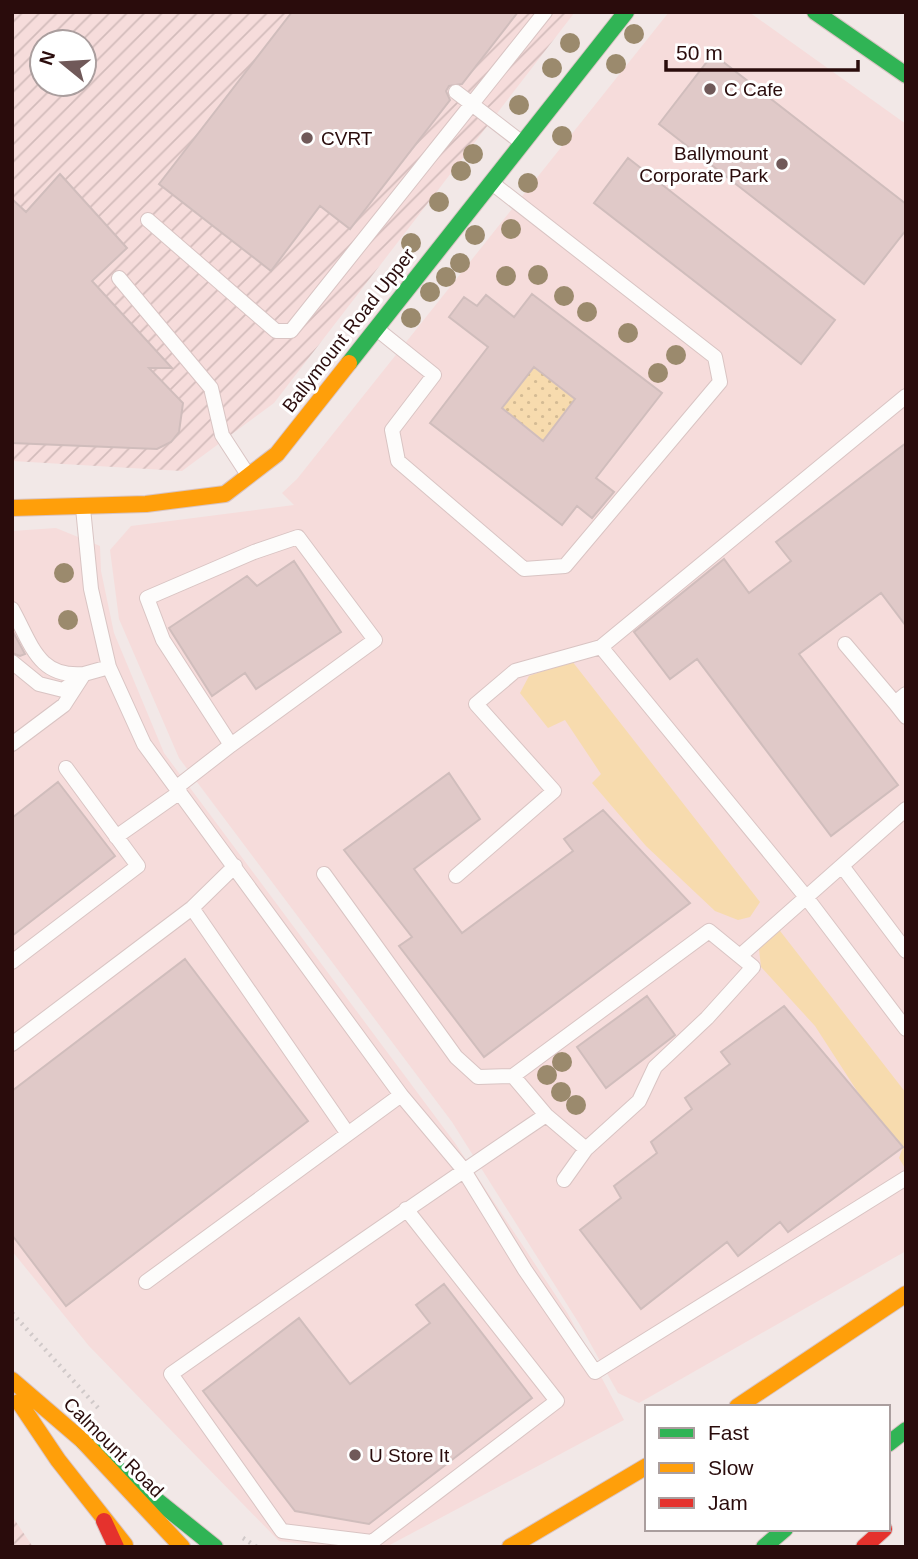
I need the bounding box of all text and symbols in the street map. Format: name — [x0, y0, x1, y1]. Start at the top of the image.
north arrow — [28, 28, 98, 98]
scale bar — [666, 28, 858, 72]
text: 50 m — [676, 41, 723, 64]
text: N — [35, 48, 59, 68]
place label: C Cafe — [724, 79, 783, 100]
marker: C Cafe — [702, 81, 718, 97]
place label: CVRT — [321, 128, 373, 149]
marker: CVRT — [299, 130, 315, 146]
place label: Ballymount Corporate Park — [639, 143, 769, 186]
marker: Ballymount Corporate Park — [774, 156, 790, 172]
street label: Ballymount Road Upper — [278, 244, 419, 416]
street label: Calmount Road — [60, 1393, 168, 1501]
legend — [645, 1405, 890, 1531]
text: Fast — [708, 1421, 749, 1444]
place label: U Store It — [369, 1445, 450, 1466]
marker: U Store It — [347, 1447, 363, 1463]
text: Slow — [708, 1456, 754, 1479]
text: Jam — [708, 1491, 748, 1514]

